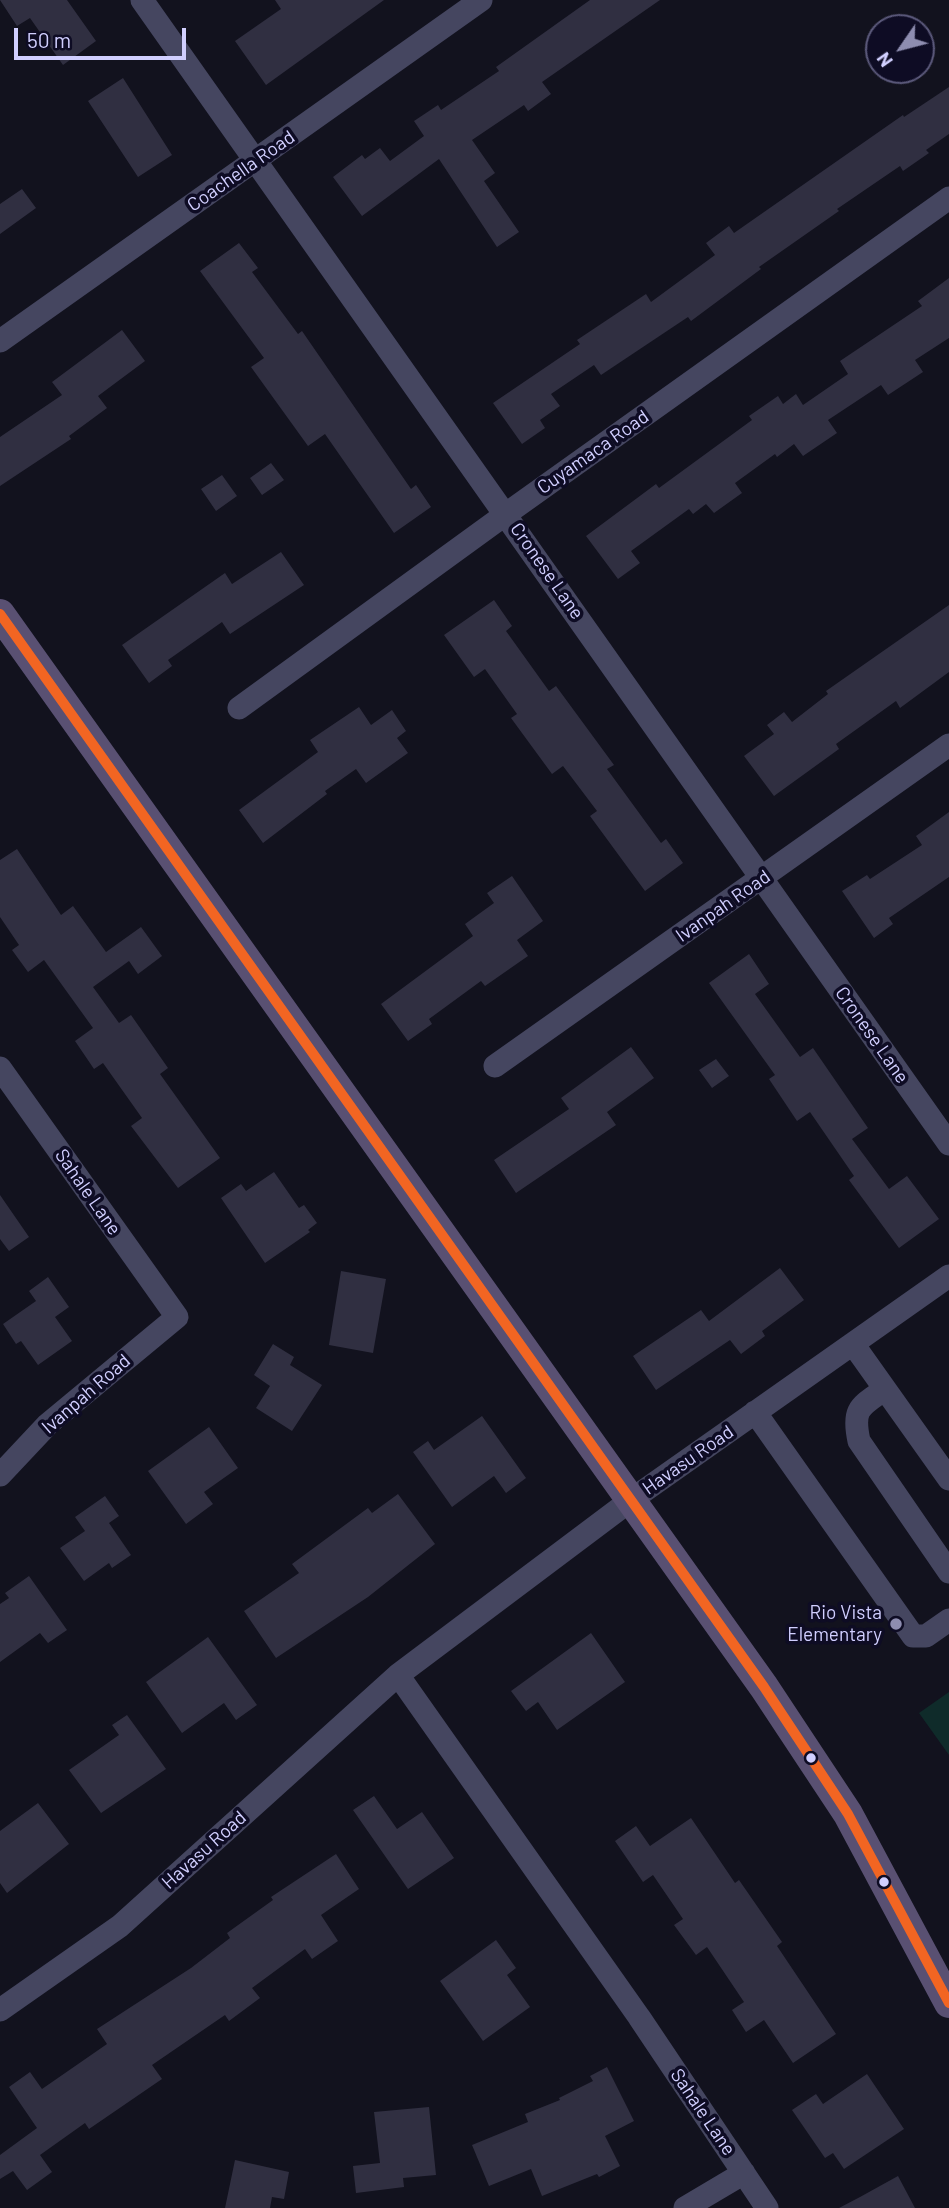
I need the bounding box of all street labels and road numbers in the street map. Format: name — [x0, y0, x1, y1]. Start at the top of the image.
street label: Coachella Road — [183, 126, 299, 216]
street label: Cuyamaca Road — [533, 405, 653, 499]
street label: Cronese Lane — [505, 518, 589, 624]
street label: Ivanpah Road — [671, 865, 775, 947]
street label: Cronese Lane — [830, 982, 914, 1088]
street label: Sahale Lane — [50, 1145, 126, 1239]
street label: Ivanpah Road — [37, 1349, 135, 1439]
street label: Havasu Road — [638, 1420, 738, 1500]
street label: Havasu Road — [157, 1806, 251, 1894]
street label: Sahale Lane — [666, 2064, 740, 2160]

